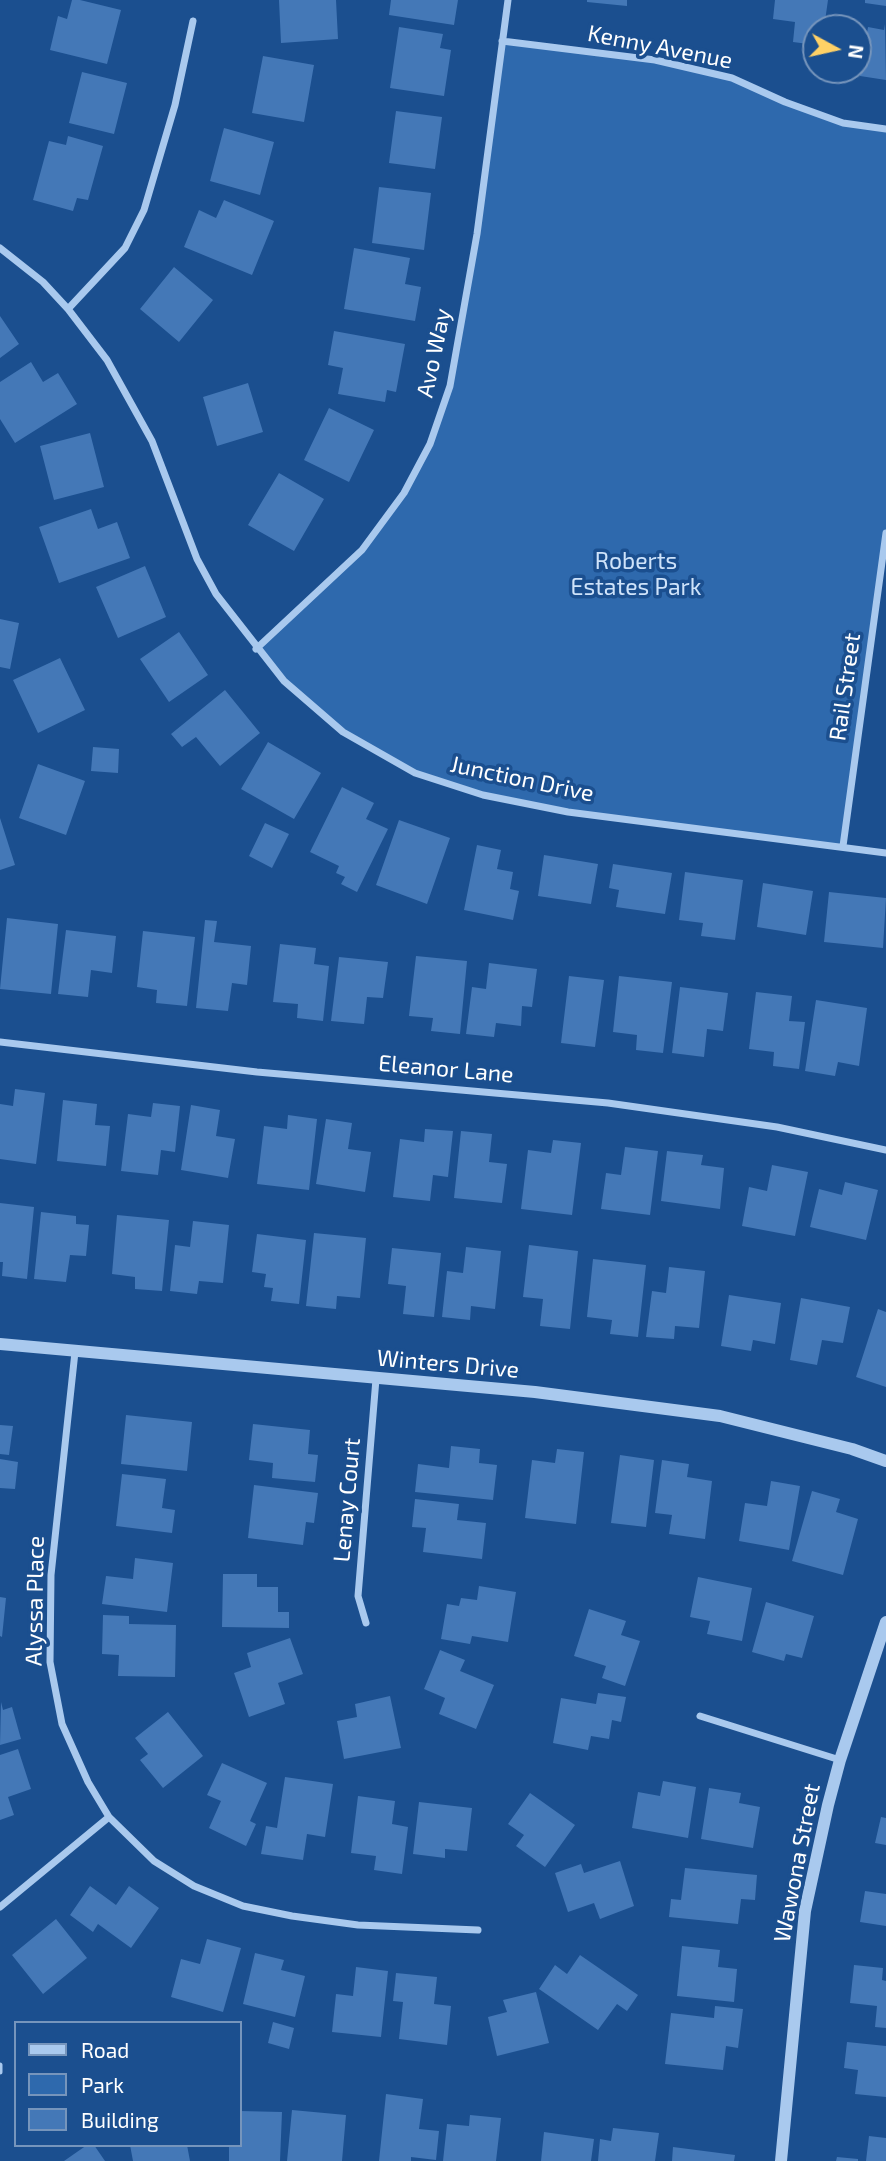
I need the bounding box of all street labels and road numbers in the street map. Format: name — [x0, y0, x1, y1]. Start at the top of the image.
street label: Kenny Avenue — [585, 19, 735, 75]
street label: Avo Way — [411, 306, 457, 400]
street label: Rail Street — [824, 631, 866, 743]
street label: Junction Drive — [448, 750, 596, 808]
street label: Eleanor Lane — [377, 1049, 515, 1089]
street label: Winters Drive — [376, 1344, 520, 1384]
street label: Lenay Court — [328, 1437, 366, 1563]
street label: Alyssa Place — [20, 1536, 50, 1666]
street label: Wawona Street — [768, 1781, 826, 1945]

